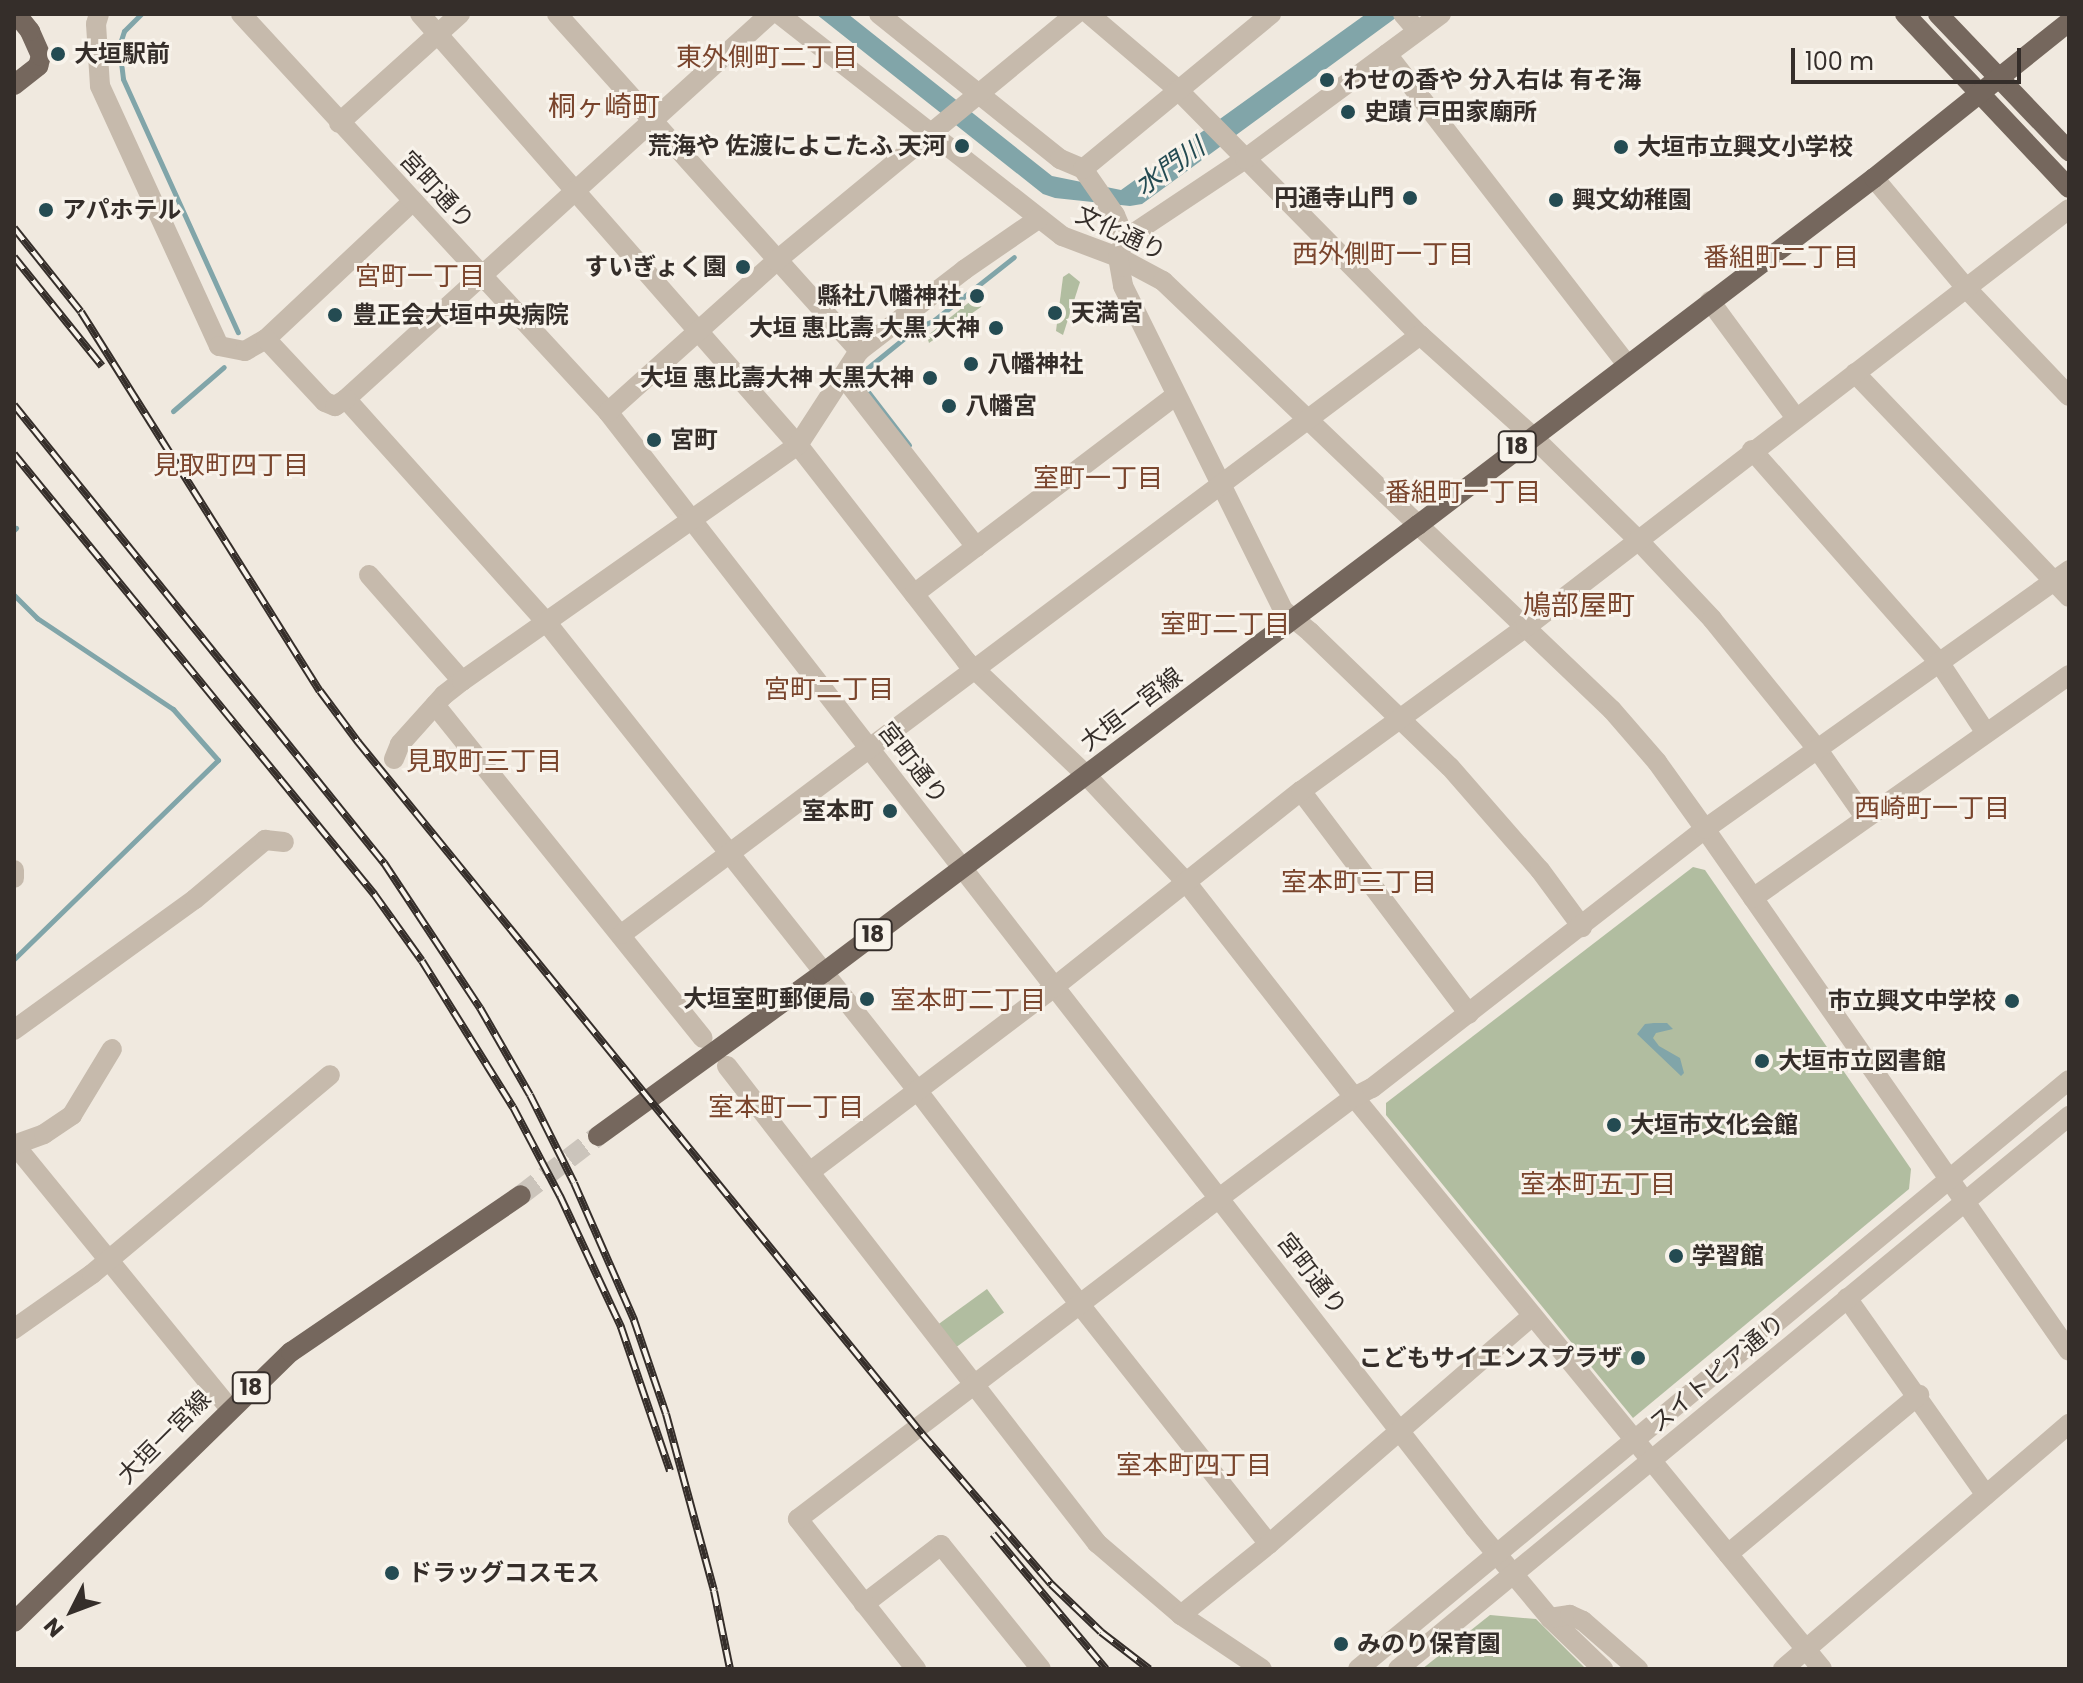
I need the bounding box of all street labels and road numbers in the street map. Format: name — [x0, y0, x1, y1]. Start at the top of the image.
street label: 宮町通り — [394, 145, 480, 235]
street label: 文化通り — [1071, 200, 1171, 266]
road number: 18 — [1497, 429, 1537, 465]
street label: 大垣一宮線 — [1074, 661, 1188, 757]
street label: 宮町通り — [872, 716, 954, 810]
road number: 18 — [853, 917, 893, 953]
street label: 宮町通り — [1271, 1227, 1353, 1321]
street label: スイトピア通り — [1643, 1308, 1791, 1438]
road number: 18 — [231, 1370, 271, 1406]
street label: 大垣一宮線 — [111, 1384, 217, 1490]

